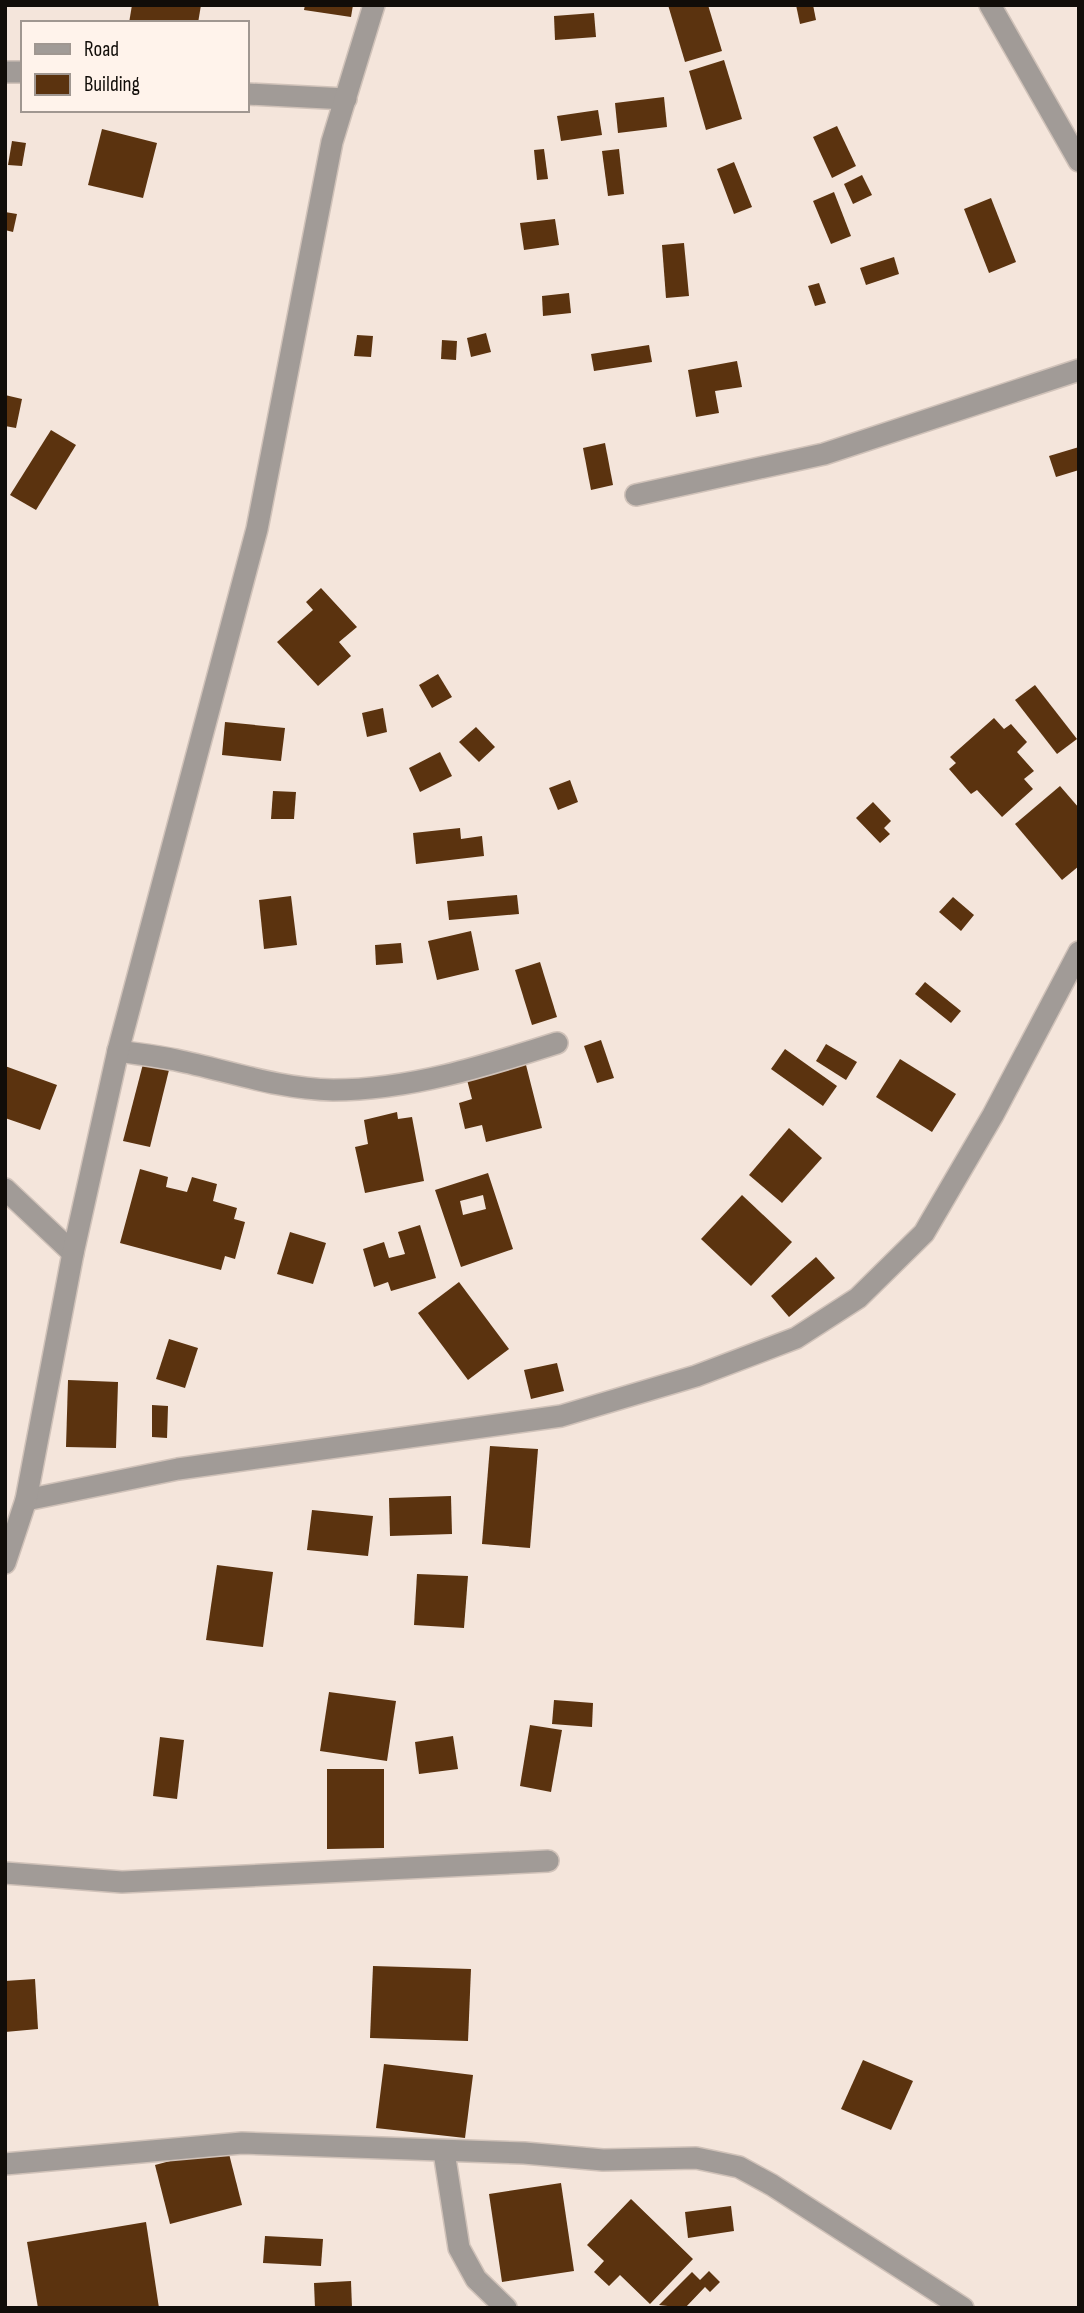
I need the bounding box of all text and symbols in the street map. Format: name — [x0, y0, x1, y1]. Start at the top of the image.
legend — [21, 21, 248, 112]
text: Road — [84, 37, 119, 62]
text: Building — [84, 72, 140, 97]

